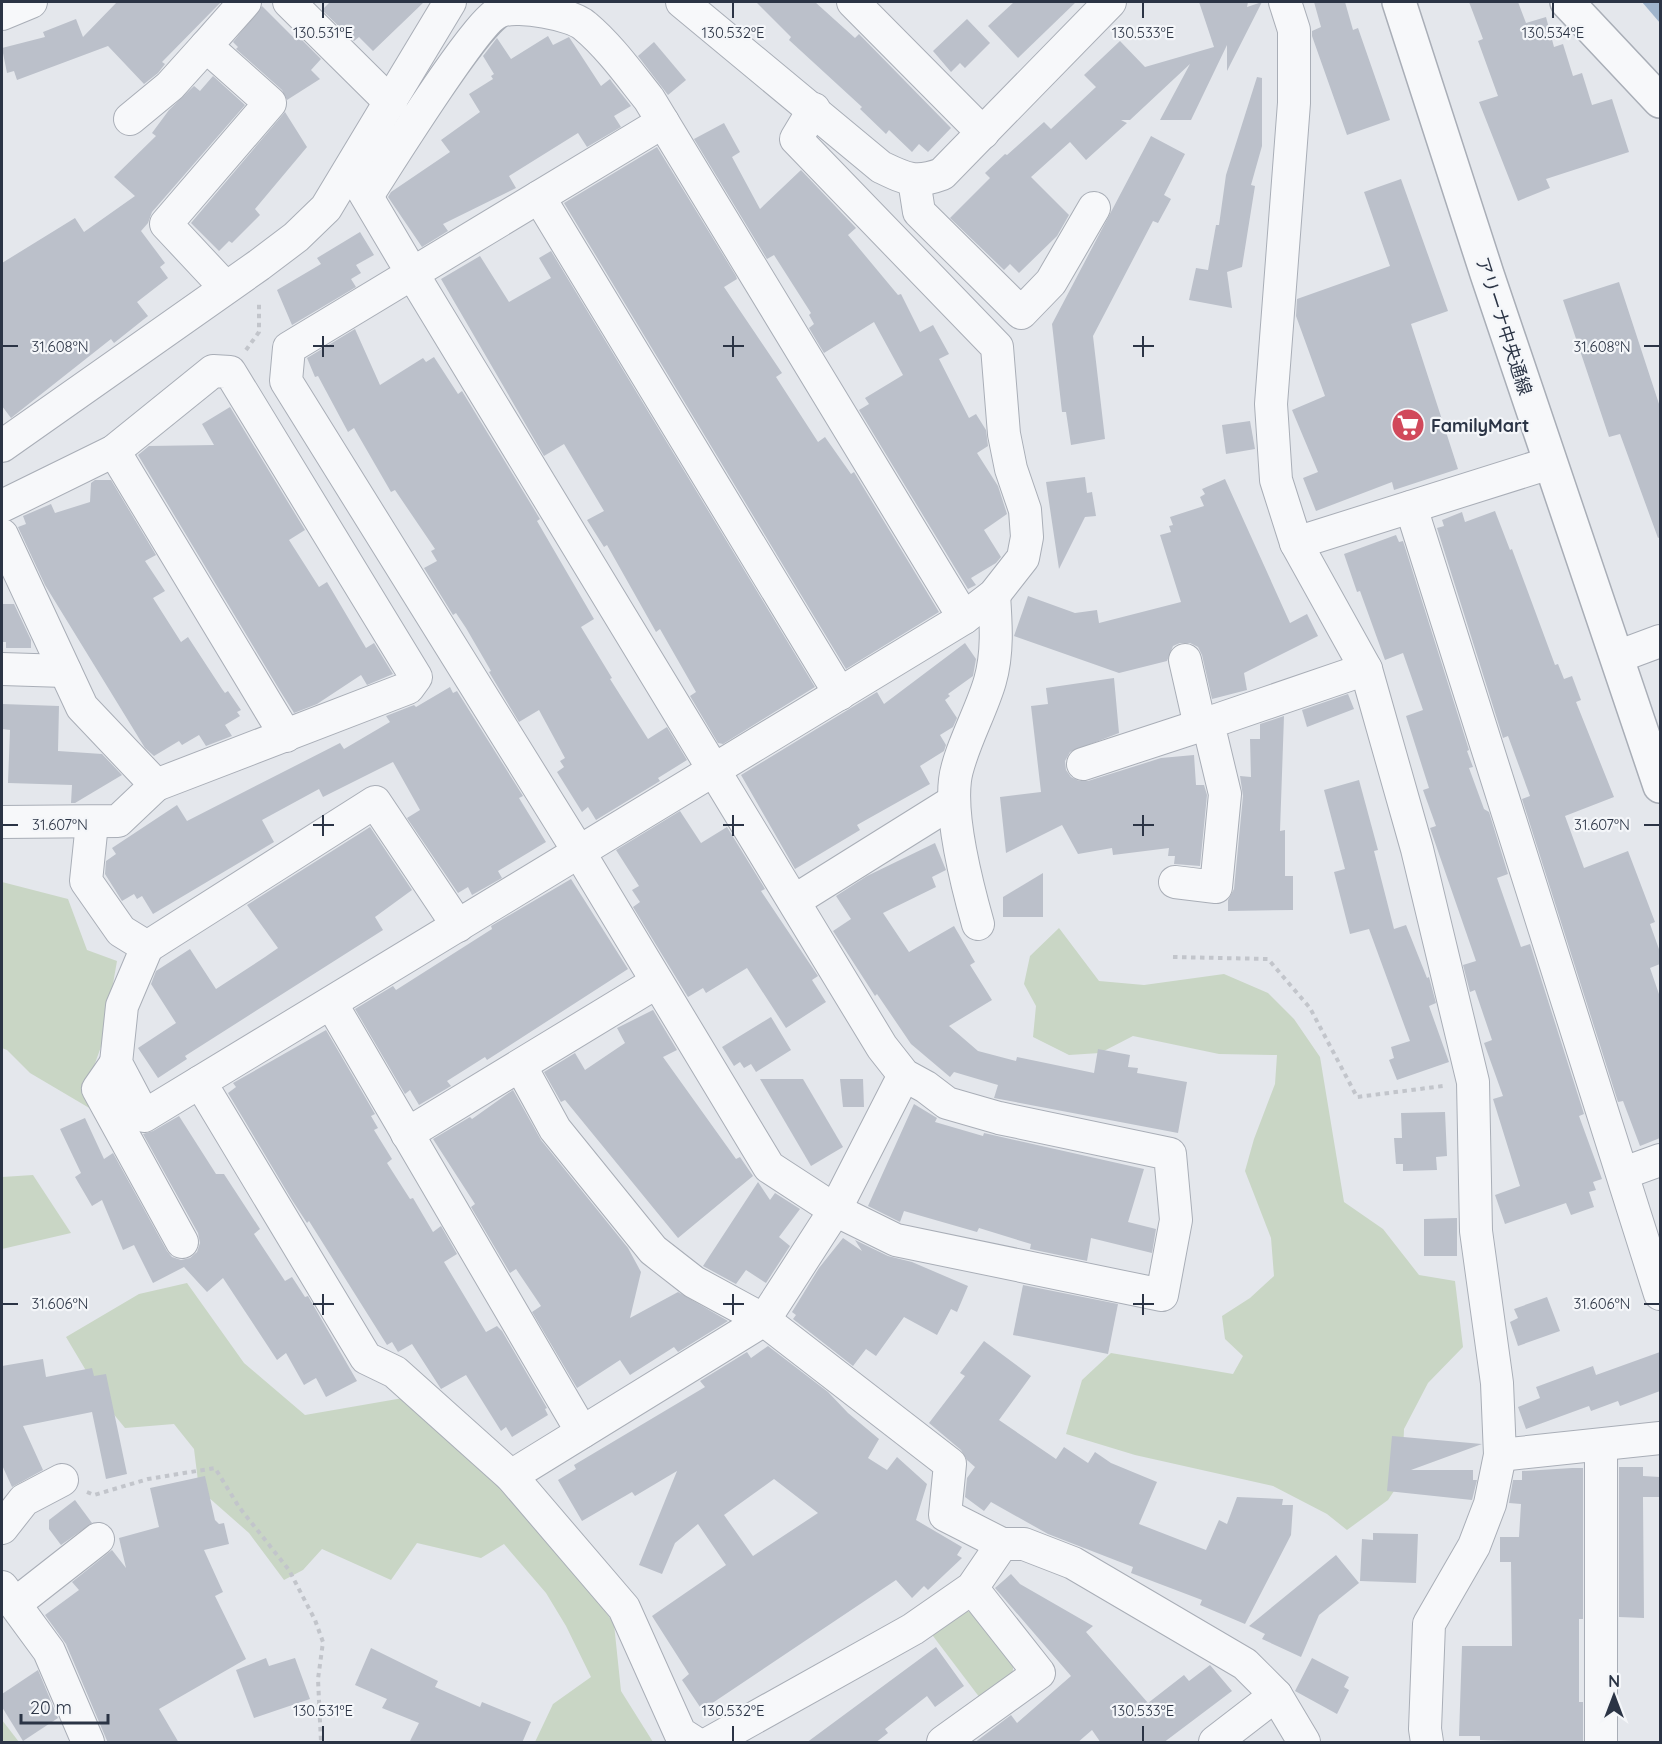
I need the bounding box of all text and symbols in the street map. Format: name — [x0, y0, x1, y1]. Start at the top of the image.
text: 130.531°E — [293, 23, 353, 42]
text: 130.532°E — [702, 23, 764, 42]
text: 130.533°E — [1112, 23, 1174, 42]
text: 130.534°E — [1522, 23, 1584, 42]
street label: アリーナ中央通線 — [1471, 254, 1537, 398]
text: 31.608°N — [31, 337, 89, 356]
text: 31.608°N — [1573, 337, 1631, 356]
supermarket icon: FamilyMart — [1390, 407, 1426, 443]
place label: FamilyMart — [1431, 414, 1529, 437]
text: 31.607°N — [32, 815, 88, 834]
text: 31.607°N — [1574, 815, 1630, 834]
text: 31.606°N — [31, 1294, 89, 1313]
text: 31.606°N — [1573, 1294, 1631, 1313]
north arrow — [1584, 1666, 1644, 1726]
text: N — [1608, 1671, 1620, 1691]
scale bar — [21, 1687, 108, 1725]
text: 20 m — [30, 1696, 72, 1719]
text: 130.531°E — [293, 1701, 353, 1720]
text: 130.532°E — [702, 1701, 764, 1720]
text: 130.533°E — [1112, 1701, 1174, 1720]

